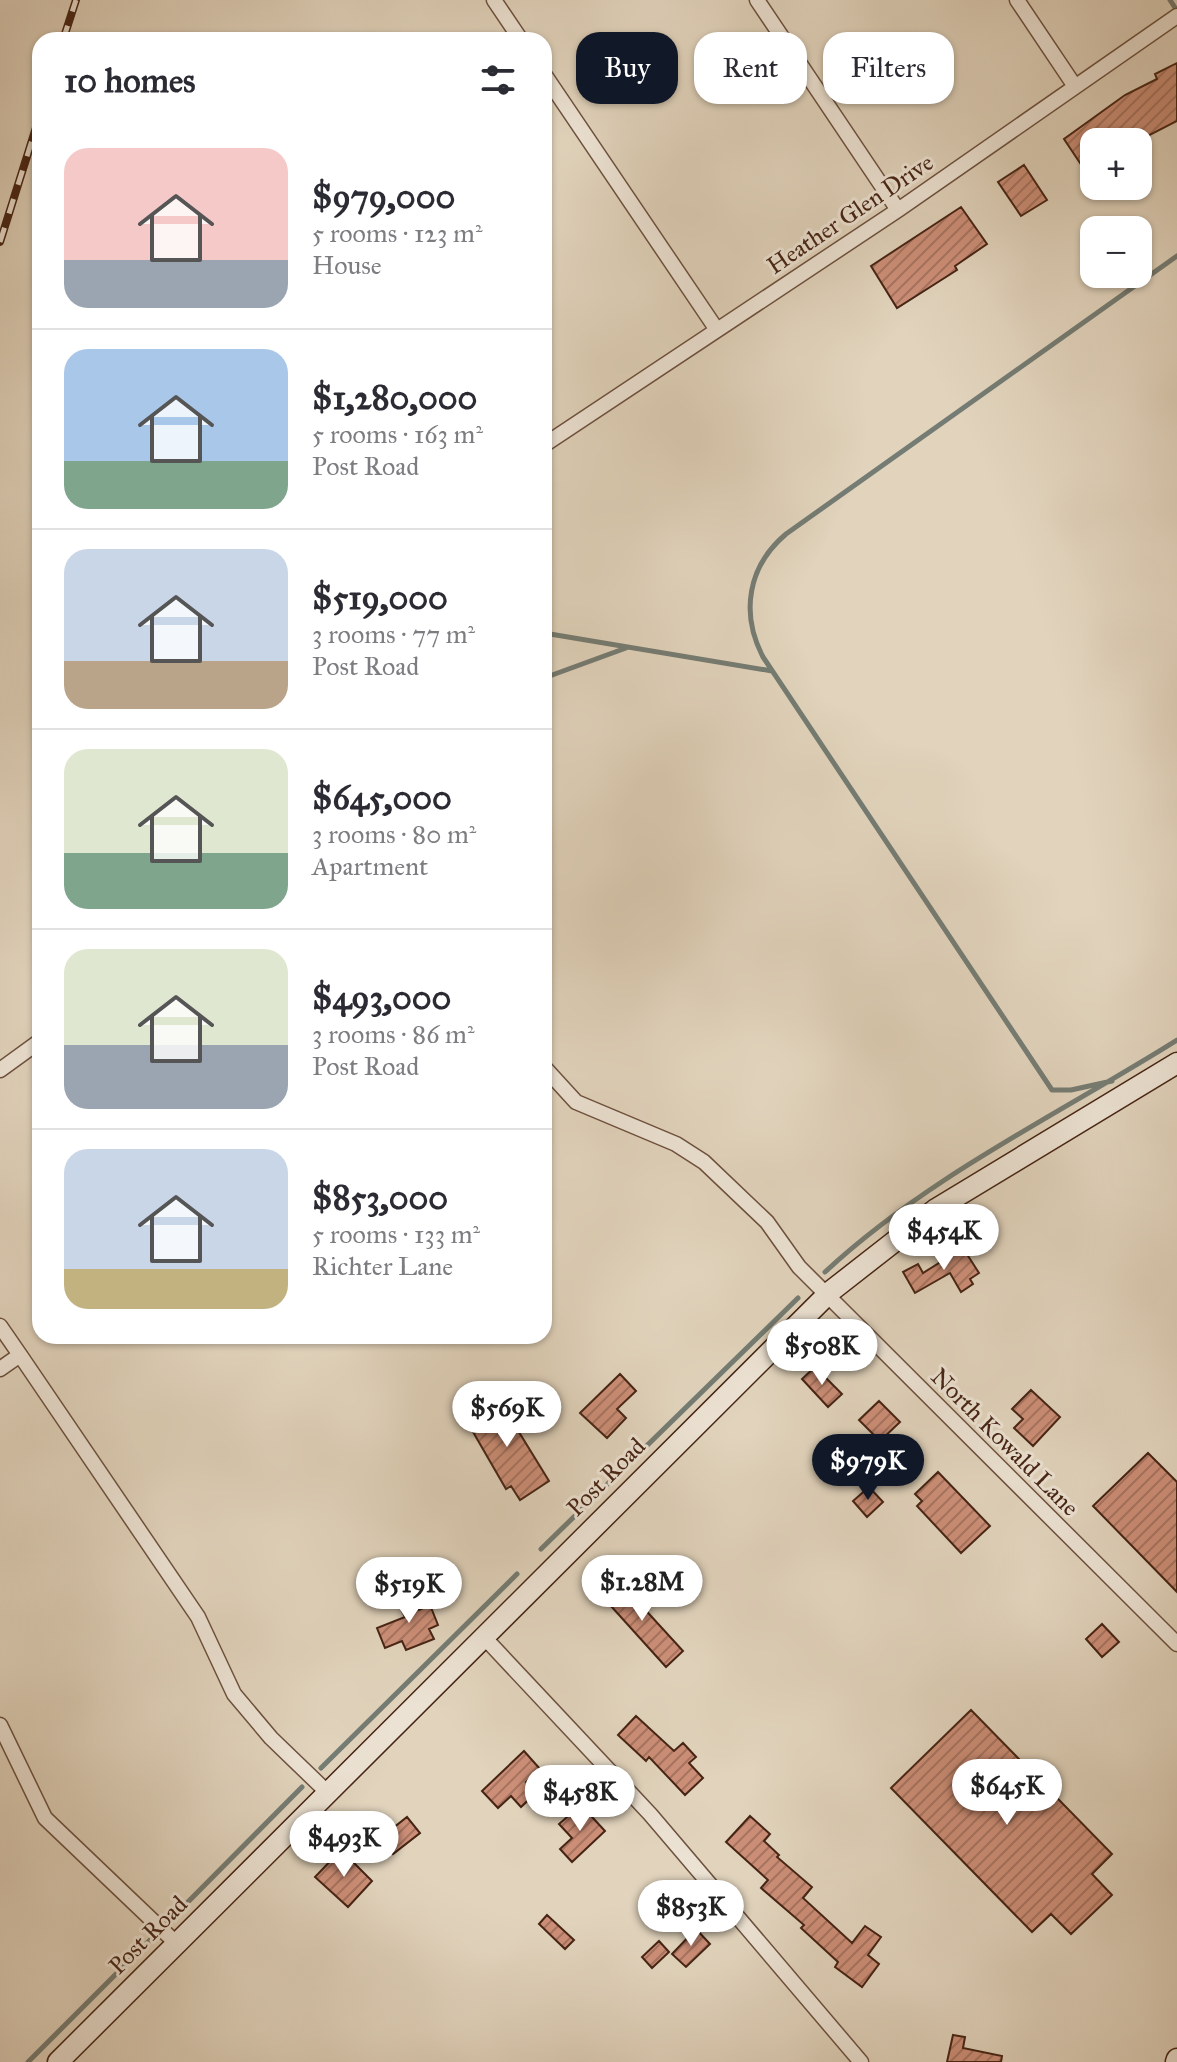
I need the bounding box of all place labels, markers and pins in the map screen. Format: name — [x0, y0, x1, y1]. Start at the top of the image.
pin: $454K — [888, 1204, 1000, 1272]
pin: $508K — [766, 1319, 878, 1387]
pin: $569K — [451, 1381, 563, 1449]
pin: $979K — [812, 1434, 924, 1502]
pin: $1.28M — [577, 1555, 707, 1623]
pin: $519K — [353, 1557, 465, 1625]
pin: $645K — [951, 1759, 1063, 1827]
pin: $458K — [524, 1765, 636, 1833]
pin: $493K — [288, 1811, 400, 1879]
pin: $853K — [635, 1880, 747, 1948]

